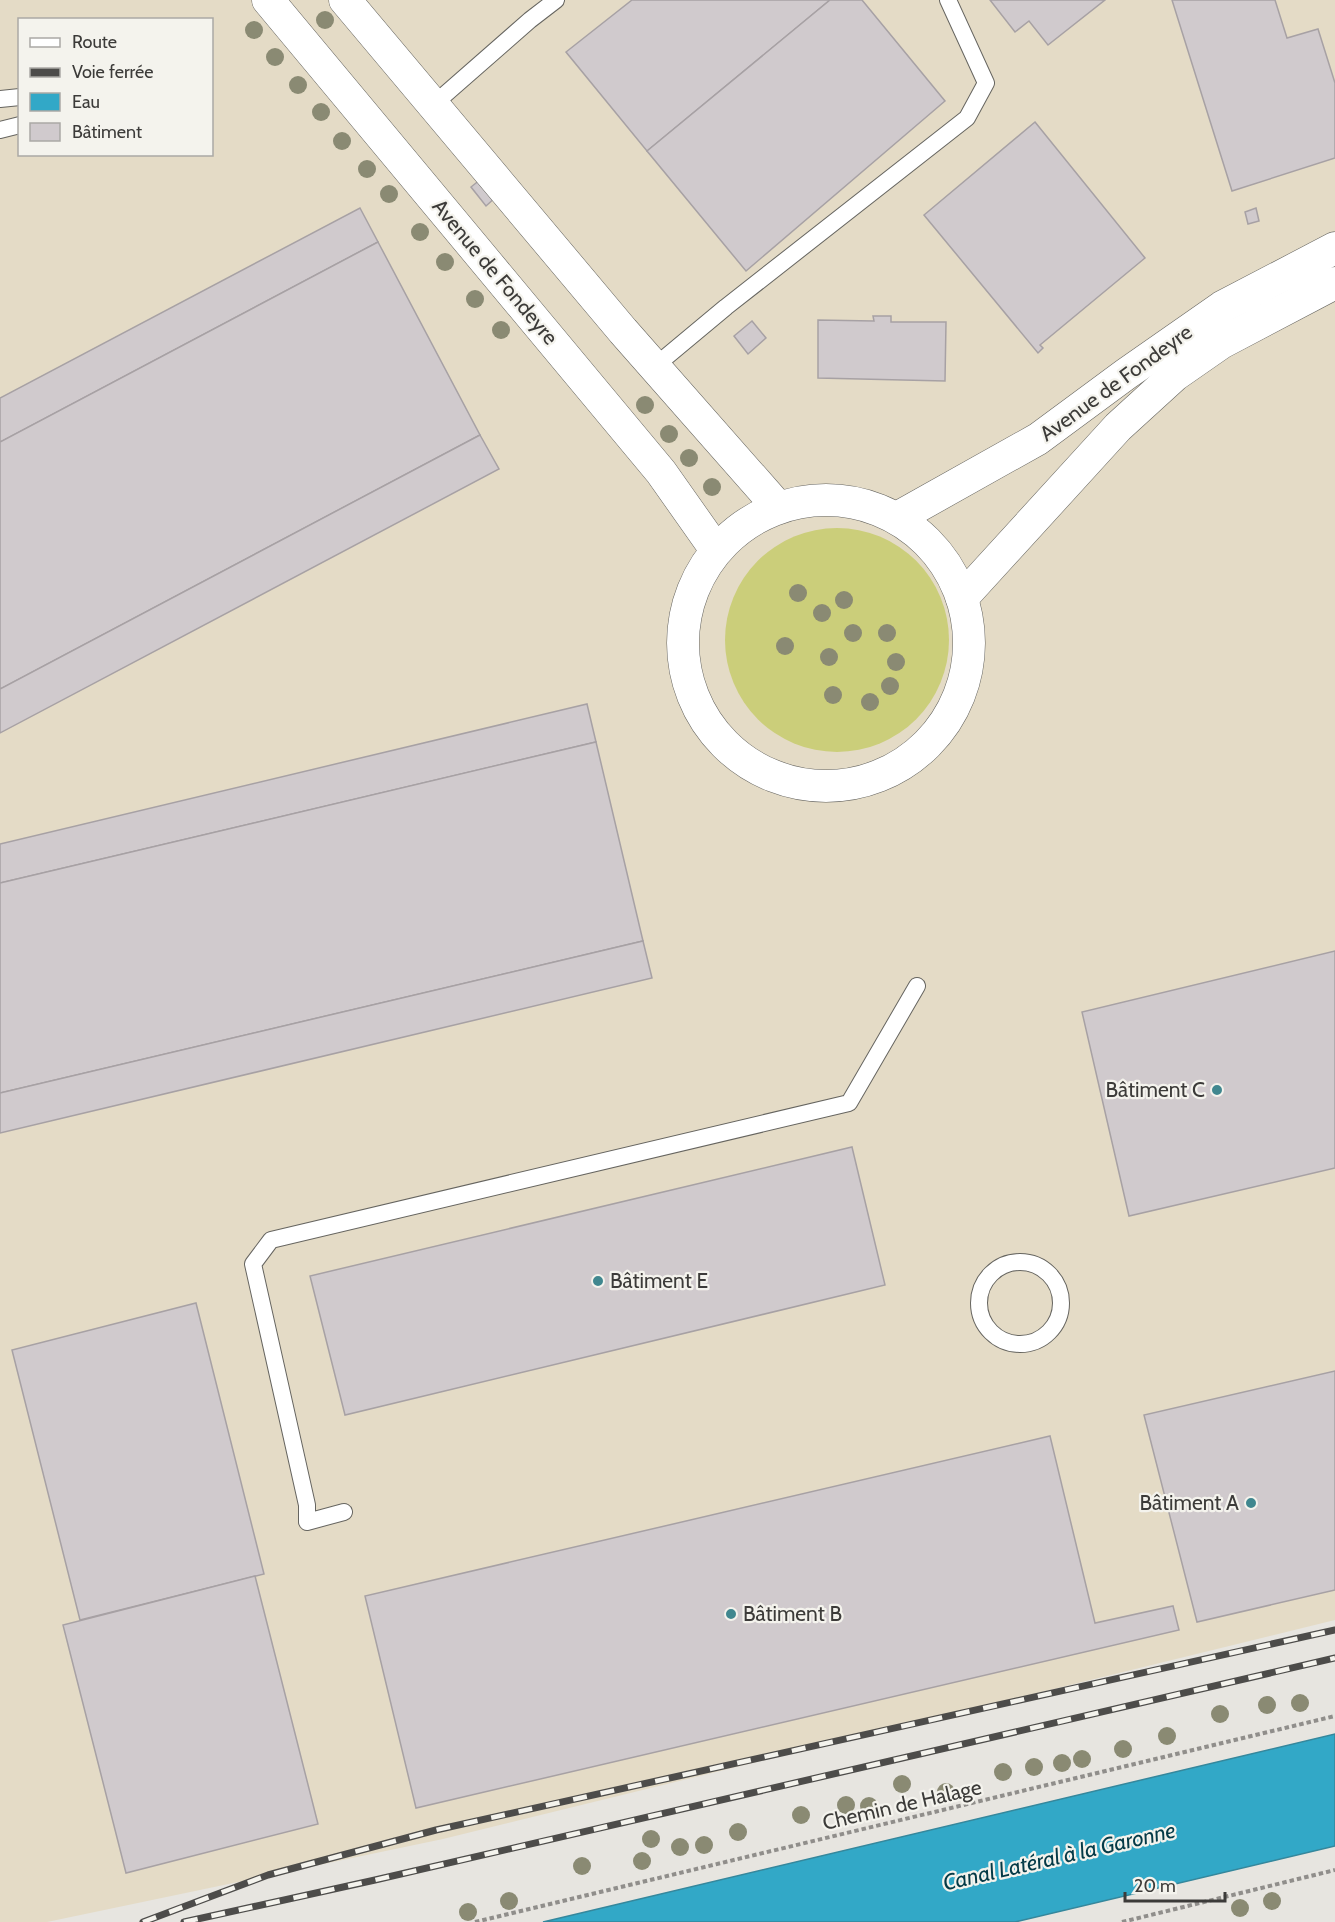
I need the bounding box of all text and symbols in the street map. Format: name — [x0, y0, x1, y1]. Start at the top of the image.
legend — [18, 18, 213, 156]
text: Route — [72, 31, 117, 53]
text: Voie ferrée — [72, 61, 153, 83]
text: Eau — [72, 91, 100, 113]
text: Bâtiment — [72, 121, 142, 143]
street label: Avenue de Fondeyre — [427, 194, 564, 350]
street label: Avenue de Fondeyre — [1035, 319, 1197, 446]
place label: Bâtiment C — [1106, 1077, 1205, 1102]
marker: Bâtiment C — [1210, 1083, 1224, 1097]
place label: Bâtiment E — [610, 1268, 708, 1293]
marker: Bâtiment E — [591, 1274, 605, 1288]
place label: Bâtiment A — [1140, 1490, 1239, 1515]
marker: Bâtiment A — [1244, 1496, 1258, 1510]
place label: Bâtiment B — [743, 1601, 842, 1626]
marker: Bâtiment B — [724, 1607, 738, 1621]
street label: Chemin de Halage — [820, 1774, 984, 1835]
water label: Canal Latéral à la Garonne — [940, 1817, 1178, 1896]
scale bar — [1125, 1865, 1226, 1903]
text: 20 m — [1134, 1875, 1176, 1897]

